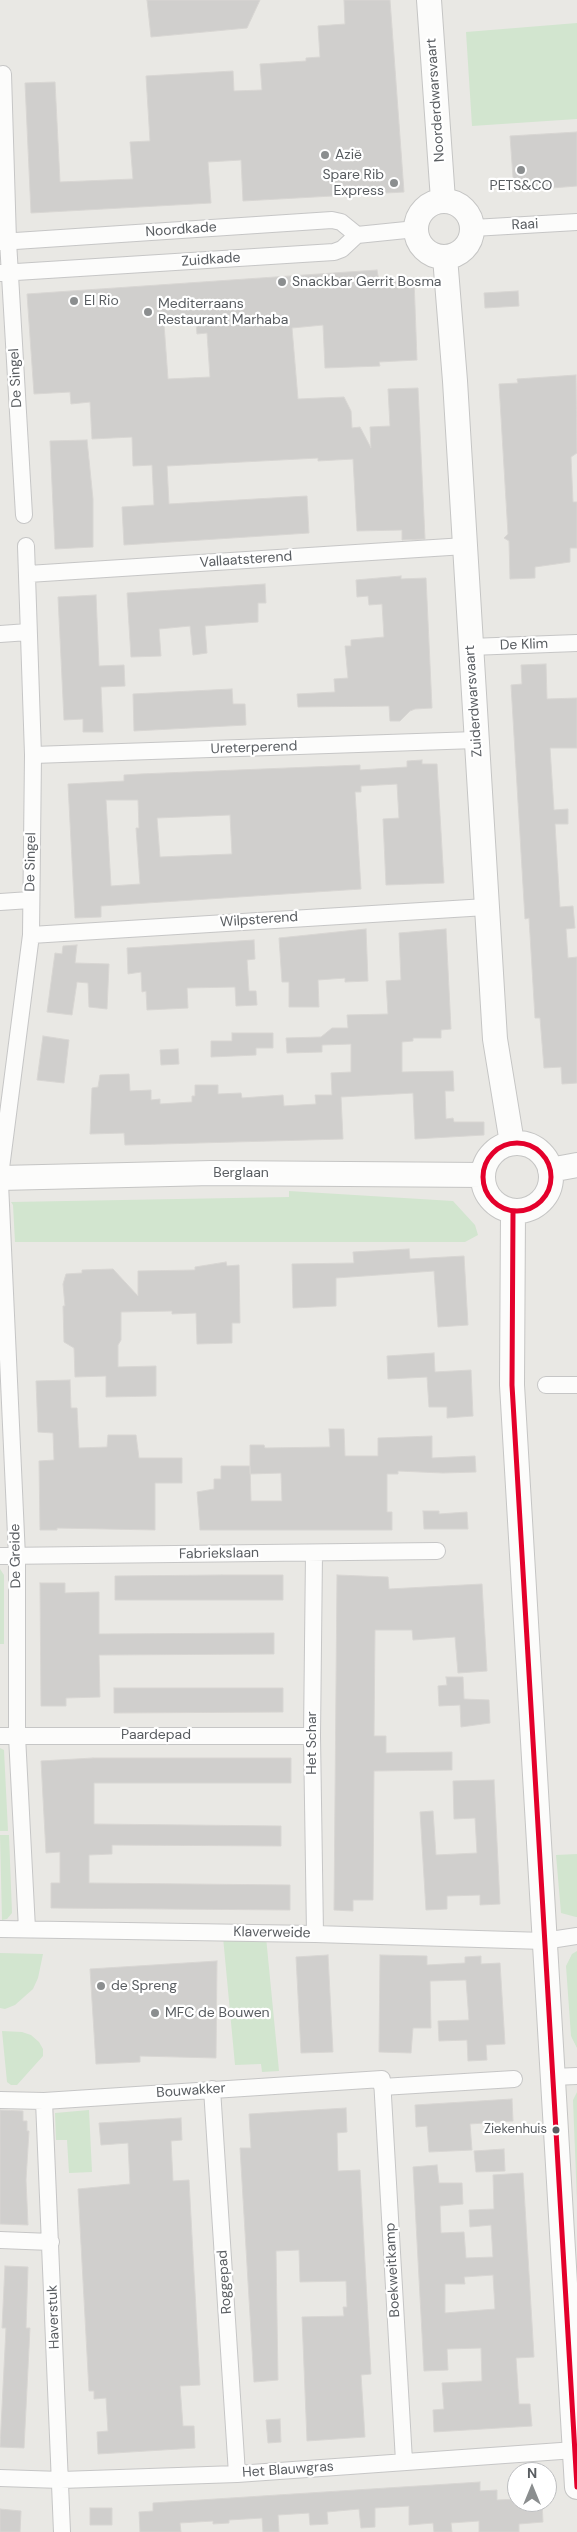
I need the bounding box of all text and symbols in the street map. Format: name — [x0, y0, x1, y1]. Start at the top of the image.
street label: Noorderdwarsvaart — [423, 37, 449, 163]
place label: Azië — [335, 147, 362, 163]
marker: Azië — [319, 149, 331, 161]
marker: PETS&CO — [515, 164, 527, 176]
place label: Spare Rib Express — [322, 167, 384, 200]
marker: Spare Rib Express — [388, 177, 400, 189]
place label: PETS&CO — [490, 178, 552, 194]
street label: Raai — [511, 216, 539, 234]
street label: Noordkade — [145, 219, 217, 241]
street label: Zuidkade — [181, 250, 241, 270]
place label: Snackbar Gerrit Bosma — [292, 274, 441, 290]
marker: Snackbar Gerrit Bosma — [276, 276, 288, 288]
place label: El Rio — [84, 293, 119, 309]
marker: El Rio — [68, 295, 80, 307]
place label: Mediterraans Restaurant Marhaba — [158, 296, 288, 328]
marker: Mediterraans Restaurant Marhaba — [142, 306, 154, 318]
street label: De Singel — [6, 348, 26, 408]
street label: Vallaatsterend — [199, 548, 293, 572]
street label: De Klim — [500, 636, 548, 654]
street label: Zuiderdwarsvaart — [462, 644, 486, 758]
street label: Ureterperend — [210, 738, 298, 758]
street label: De Singel — [22, 832, 40, 892]
street label: Wilpsterend — [219, 909, 299, 931]
street label: Berglaan — [213, 1165, 269, 1181]
street label: De Greide — [7, 1523, 25, 1589]
street label: Fabriekslaan — [179, 1545, 259, 1563]
street label: Het Schar — [304, 1711, 320, 1775]
street label: Paardepad — [121, 1727, 191, 1743]
street label: Klaverweide — [233, 1924, 311, 1942]
place label: de Spreng — [111, 1978, 177, 1994]
marker: de Spreng — [95, 1980, 107, 1992]
place label: MFC de Bouwen — [165, 2005, 270, 2021]
marker: MFC de Bouwen — [149, 2007, 161, 2019]
street label: Bouwakker — [156, 2080, 226, 2102]
place label: Ziekenhuis — [484, 2122, 547, 2138]
marker: Ziekenhuis — [551, 2125, 561, 2135]
street label: Boekweitkamp — [382, 2222, 404, 2318]
street label: Roggepad — [214, 2249, 236, 2315]
street label: Haverstuk — [44, 2285, 64, 2349]
street label: Het Blauwgras — [242, 2458, 334, 2482]
north arrow — [507, 2462, 557, 2512]
text: N — [527, 2464, 537, 2482]

